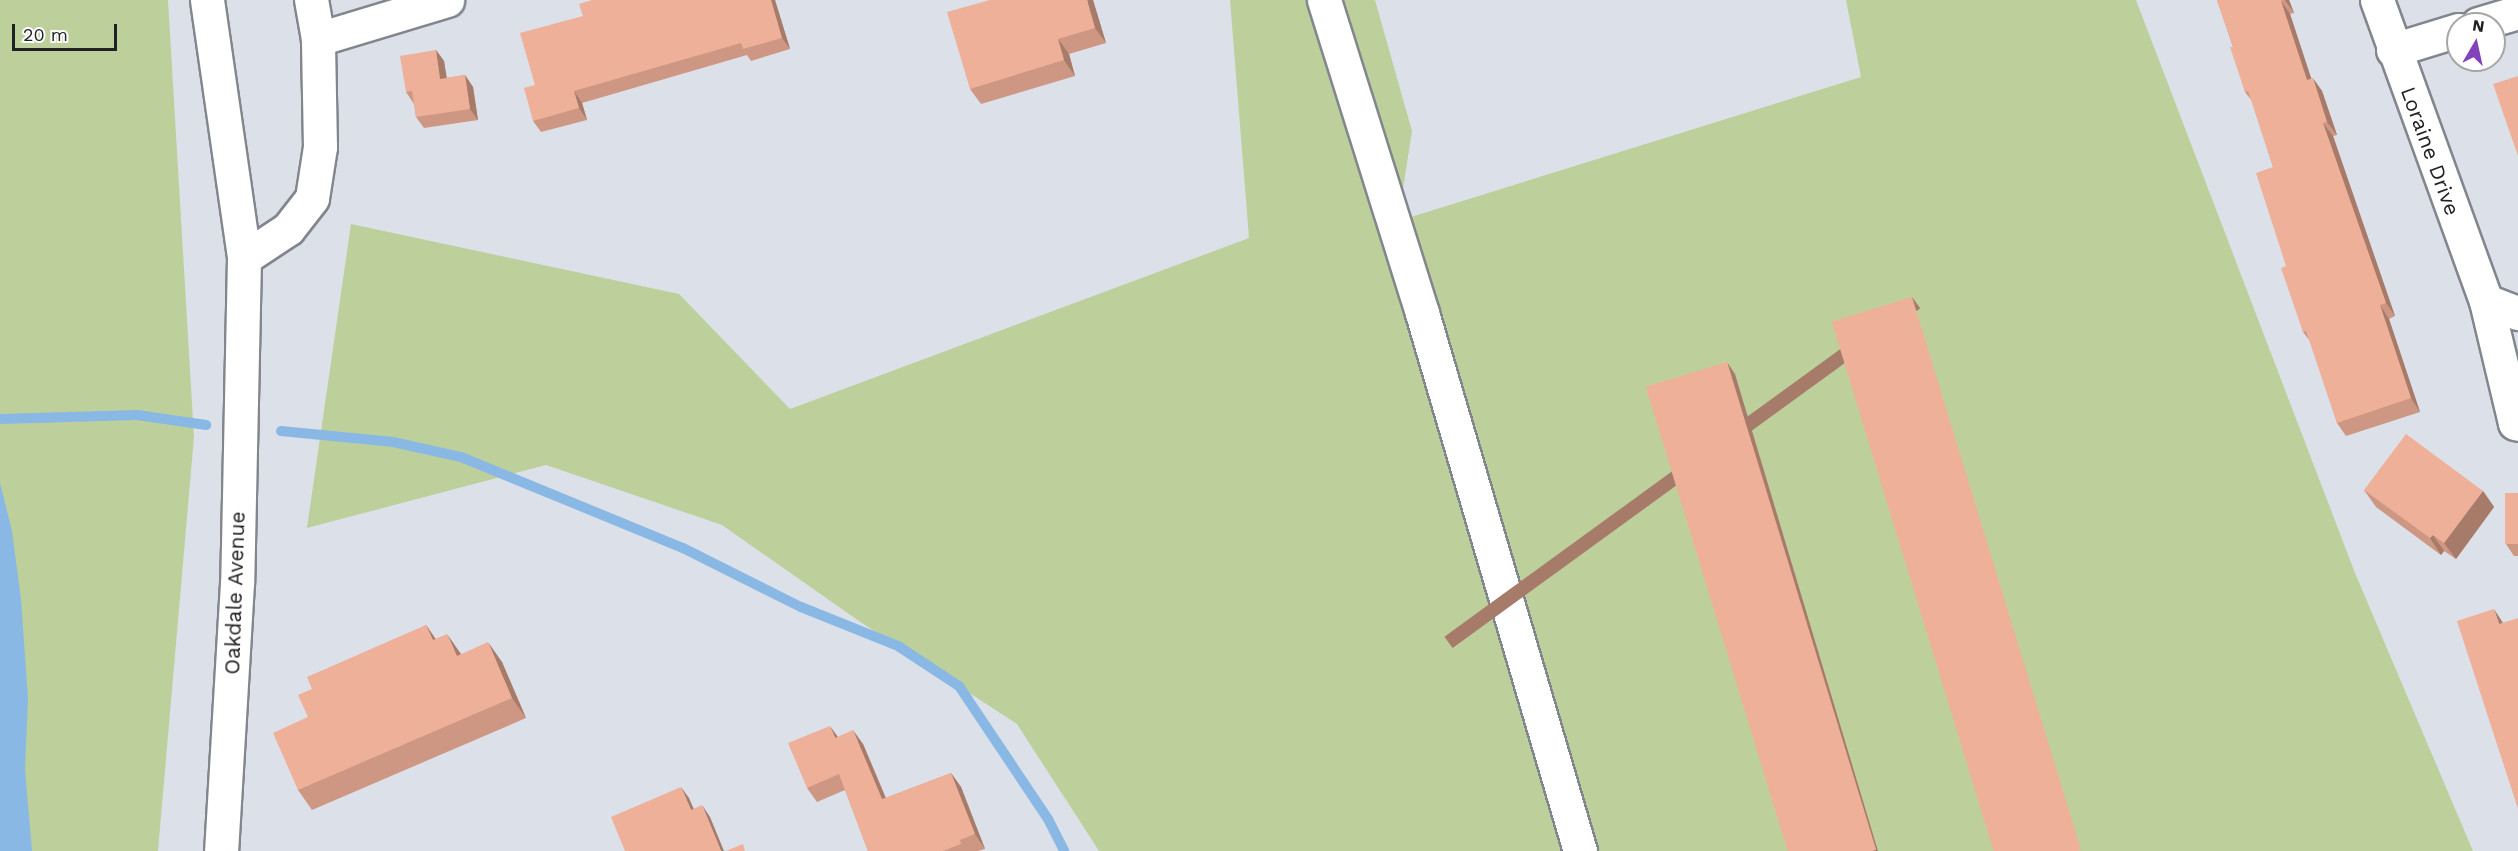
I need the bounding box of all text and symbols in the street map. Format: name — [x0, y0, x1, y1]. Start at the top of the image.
scale bar — [15, 12, 120, 50]
north arrow — [2446, 12, 2506, 72]
text: N — [2471, 15, 2486, 36]
text: 20 m — [23, 24, 68, 45]
street label: Loraine Drive — [2395, 83, 2465, 219]
street label: Oakdale Avenue — [220, 511, 250, 675]

